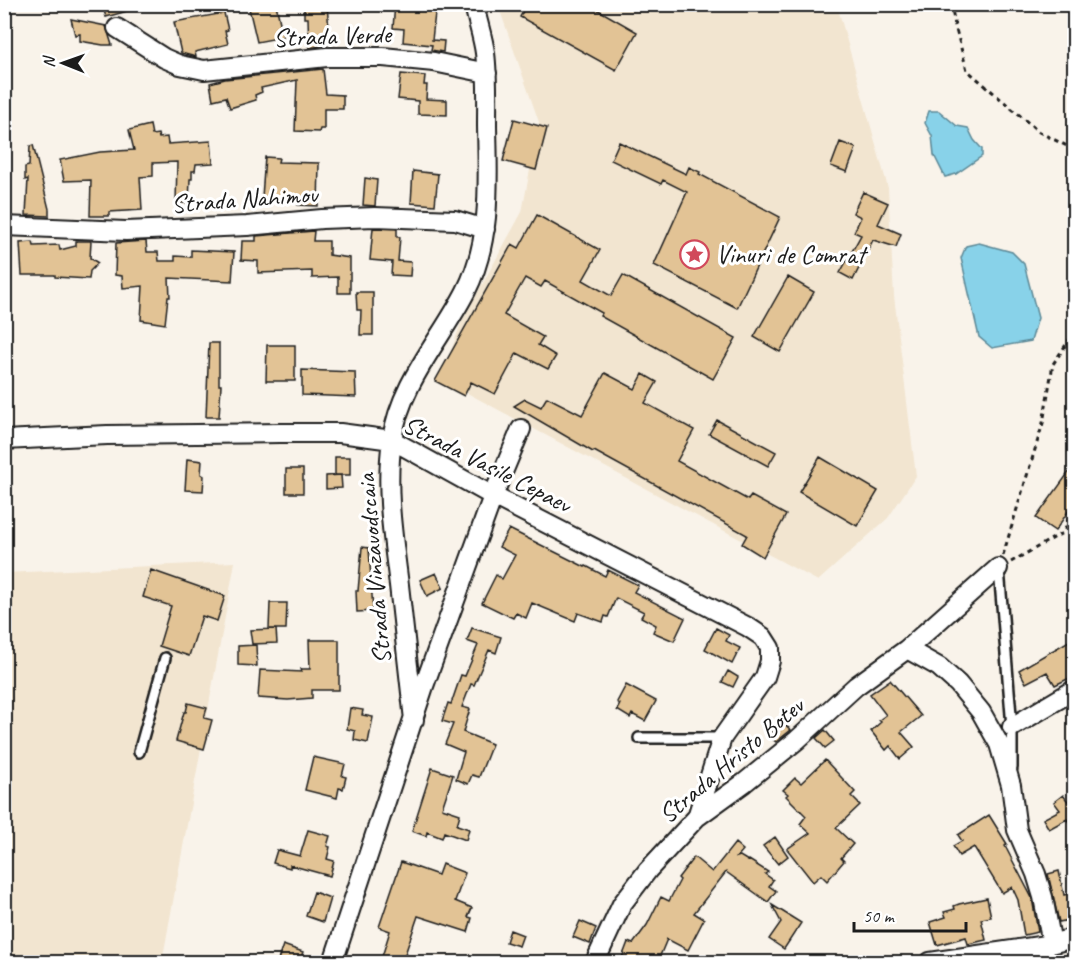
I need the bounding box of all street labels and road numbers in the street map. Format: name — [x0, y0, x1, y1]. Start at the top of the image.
street label: Strada Verde — [273, 17, 394, 55]
street label: Strada Nahimov — [170, 177, 320, 221]
street label: Strada Vasile Cepaev — [398, 408, 579, 522]
street label: Strada Vinzavodscaia — [349, 471, 399, 665]
street label: Strada Hristo Botev — [652, 688, 812, 830]

